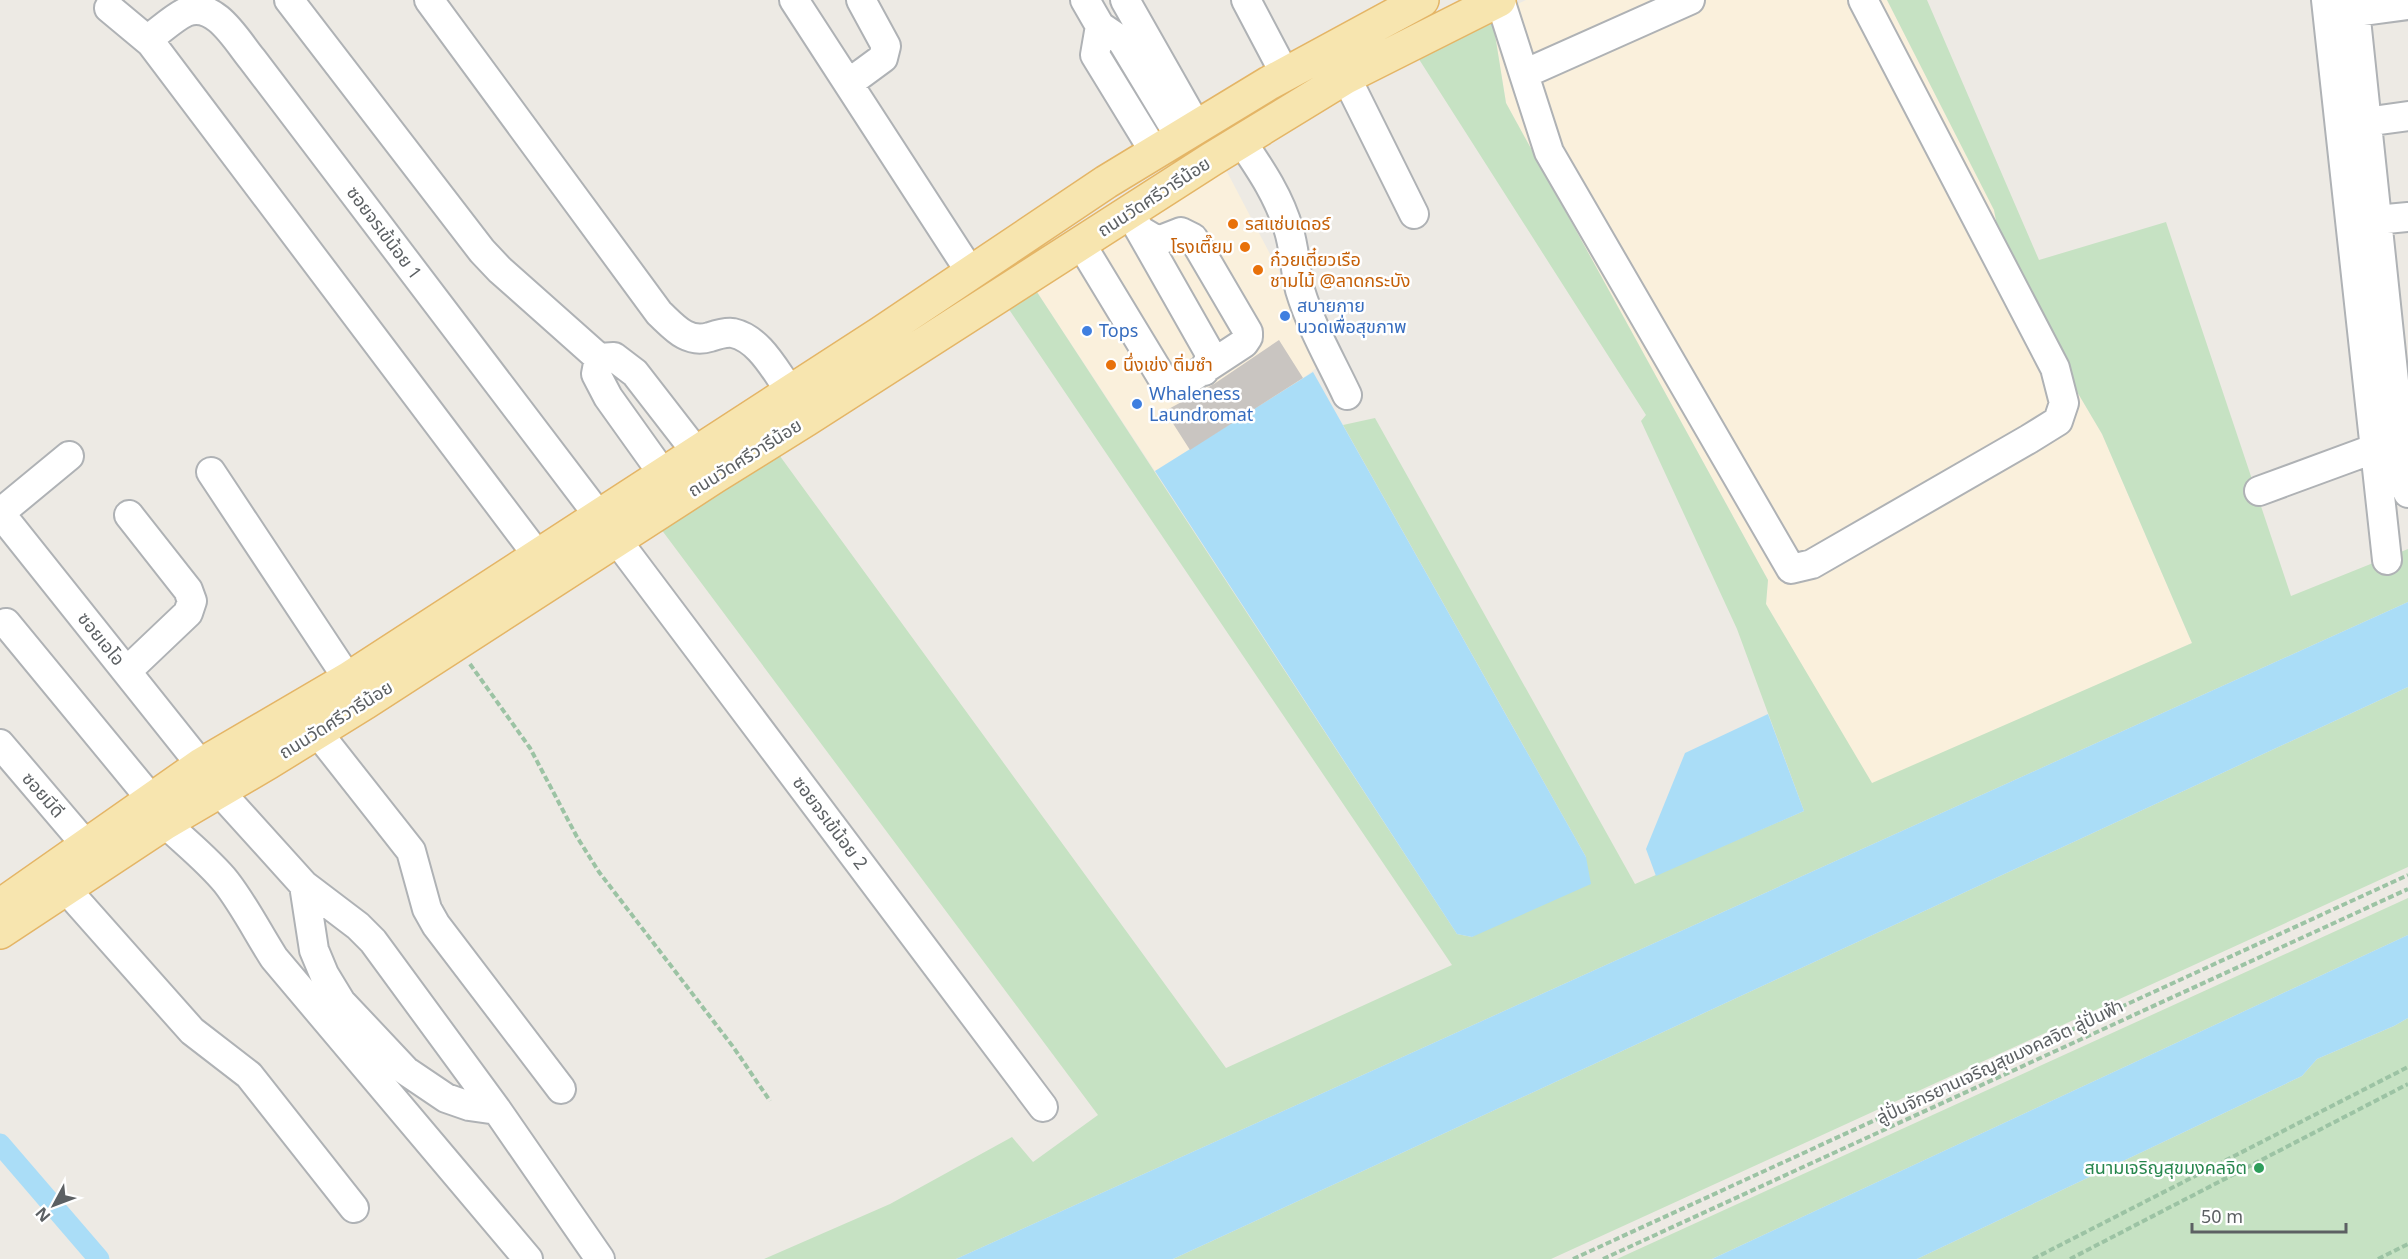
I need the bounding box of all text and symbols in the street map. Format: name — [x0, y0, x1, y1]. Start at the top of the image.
street label: ถนนวัดศรีวารีน้อย — [1092, 151, 1214, 242]
street label: ซอยจรเข้น้อย 1 — [342, 181, 428, 284]
place label: รสแซ่บเดอร์ — [1245, 211, 1331, 235]
marker: รสแซ่บเดอร์ — [1226, 217, 1240, 231]
place label: โรงเตี๊ยม — [1171, 234, 1233, 258]
marker: โรงเตี๊ยม — [1238, 240, 1252, 254]
place label: ก๋วยเตี๋ยวเรือ ชามไม้ @ลาดกระบัง — [1270, 247, 1411, 292]
marker: ก๋วยเตี๋ยวเรือ ชามไม้ @ลาดกระบัง — [1251, 263, 1265, 277]
place label: สบายกาย นวดเพื่อสุขภาพ — [1297, 293, 1407, 338]
marker: สบายกาย นวดเพื่อสุขภาพ — [1278, 309, 1292, 323]
place label: Tops — [1099, 318, 1138, 342]
marker: Tops — [1080, 324, 1094, 338]
place label: นึ่งเข่ง ติ่มซำ — [1123, 352, 1213, 376]
marker: นึ่งเข่ง ติ่มซำ — [1104, 358, 1118, 372]
place label: Whaleness Laundromat — [1149, 381, 1254, 426]
marker: Whaleness Laundromat — [1130, 397, 1144, 411]
street label: ถนนวัดศรีวารีน้อย — [683, 413, 806, 502]
street label: ซอยเอโอ — [73, 607, 131, 670]
street label: ถนนวัดศรีวารีน้อย — [274, 675, 397, 764]
street label: ซอยมีดี — [17, 766, 70, 822]
street label: ซอยจรเข้น้อย 2 — [788, 771, 874, 874]
street label: ลู่ปั่นจักรยานเจริญสุขมงคลจิต ลู่ปั่นฟ้า — [1872, 993, 2127, 1130]
place label: สนามเจริญสุขมงคลจิต — [2085, 1155, 2247, 1179]
marker: สนามเจริญสุขมงคลจิต — [2252, 1161, 2266, 1175]
north arrow — [24, 1175, 84, 1235]
scale bar — [2192, 1196, 2346, 1234]
text: N — [30, 1203, 55, 1227]
text: 50 m — [2201, 1204, 2243, 1228]

